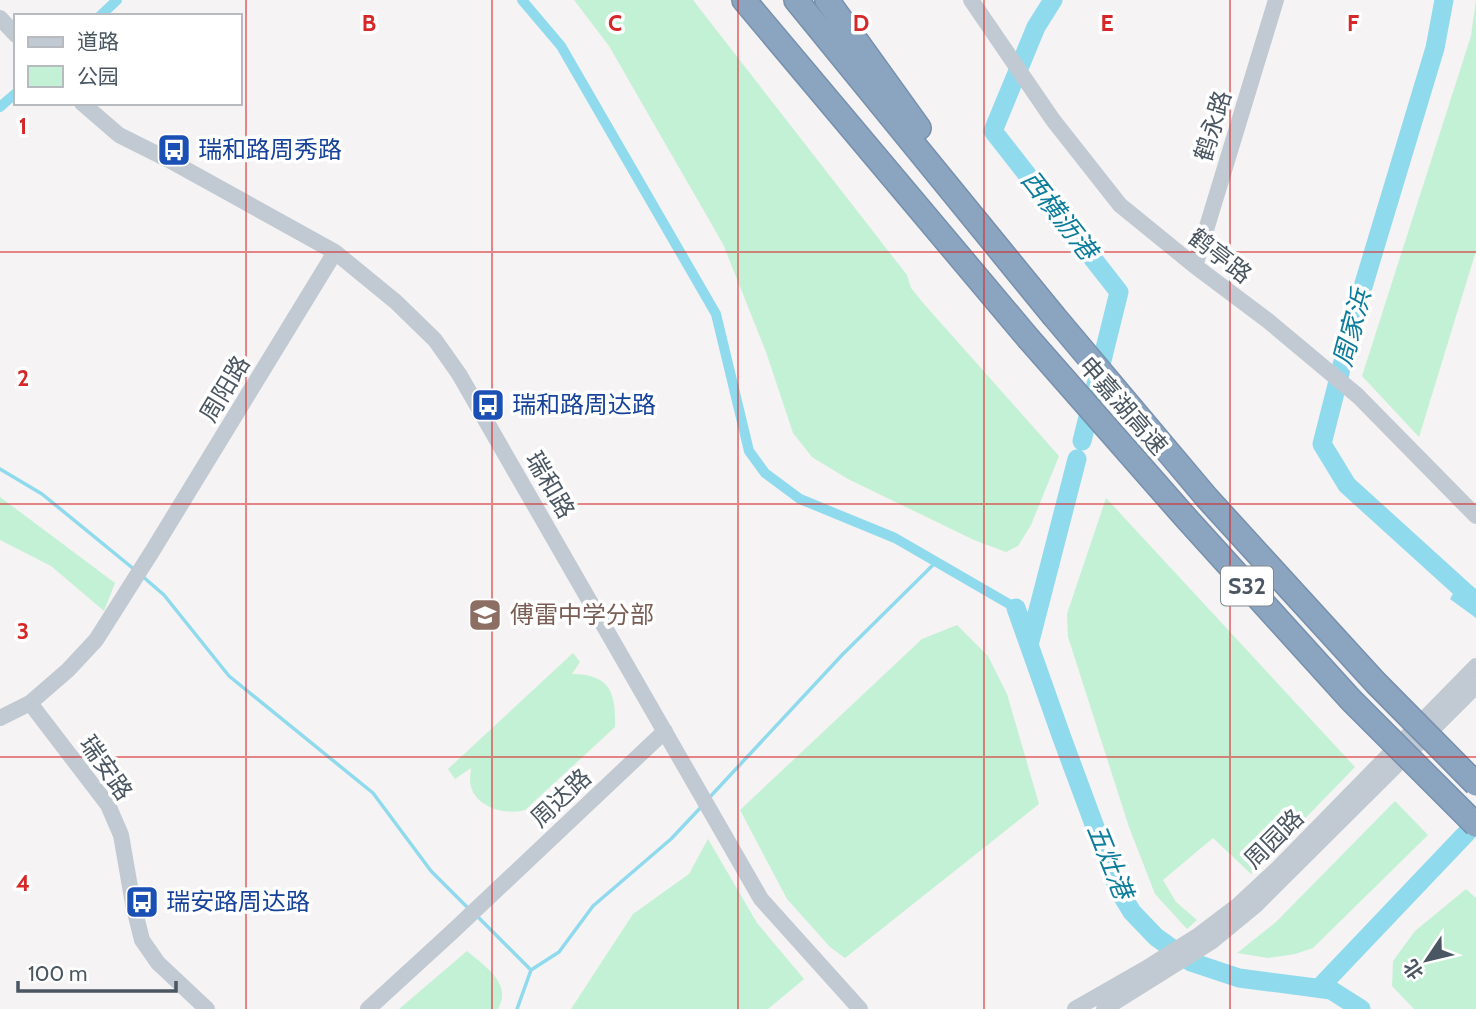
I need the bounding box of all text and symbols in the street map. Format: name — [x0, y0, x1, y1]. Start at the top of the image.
text: B — [362, 9, 376, 37]
text: C — [608, 9, 622, 37]
text: D — [853, 9, 869, 37]
text: E — [1100, 9, 1114, 37]
text: F — [1347, 9, 1359, 37]
legend — [14, 14, 242, 105]
text: 道路 — [77, 29, 119, 54]
text: 公园 — [77, 64, 119, 89]
street label: 鹤永路 — [1188, 87, 1237, 165]
text: 1 — [19, 112, 27, 140]
bus stop icon: 瑞和路周秀路 — [155, 131, 193, 169]
place label: 瑞和路周秀路 — [198, 135, 342, 164]
water label: 西横沥港 — [1014, 164, 1106, 269]
street label: 鹤亭路 — [1183, 222, 1258, 289]
water label: 周家浜 — [1326, 284, 1378, 370]
street label: 周阳路 — [194, 350, 256, 427]
street label: 申嘉湖高速 — [1073, 351, 1174, 460]
text: 2 — [17, 364, 29, 392]
bus stop icon: 瑞和路周达路 — [469, 386, 507, 424]
place label: 瑞和路周达路 — [512, 390, 656, 419]
street label: 瑞和路 — [520, 446, 581, 523]
road number: S32 — [1221, 566, 1273, 606]
school or university icon: 傅雷中学分部 — [466, 596, 504, 634]
place label: 傅雷中学分部 — [510, 600, 654, 629]
text: 3 — [17, 617, 29, 645]
street label: 瑞安路 — [74, 730, 139, 806]
street label: 周达路 — [524, 762, 597, 833]
street label: 周园路 — [1238, 803, 1309, 874]
water label: 五灶港 — [1081, 819, 1141, 907]
text: 4 — [16, 869, 30, 897]
bus stop icon: 瑞安路周达路 — [123, 883, 161, 921]
place label: 瑞安路周达路 — [166, 887, 310, 916]
north arrow — [1392, 925, 1462, 995]
scale bar — [18, 950, 175, 994]
text: 北 — [1399, 955, 1428, 984]
text: 100 m — [28, 961, 87, 986]

